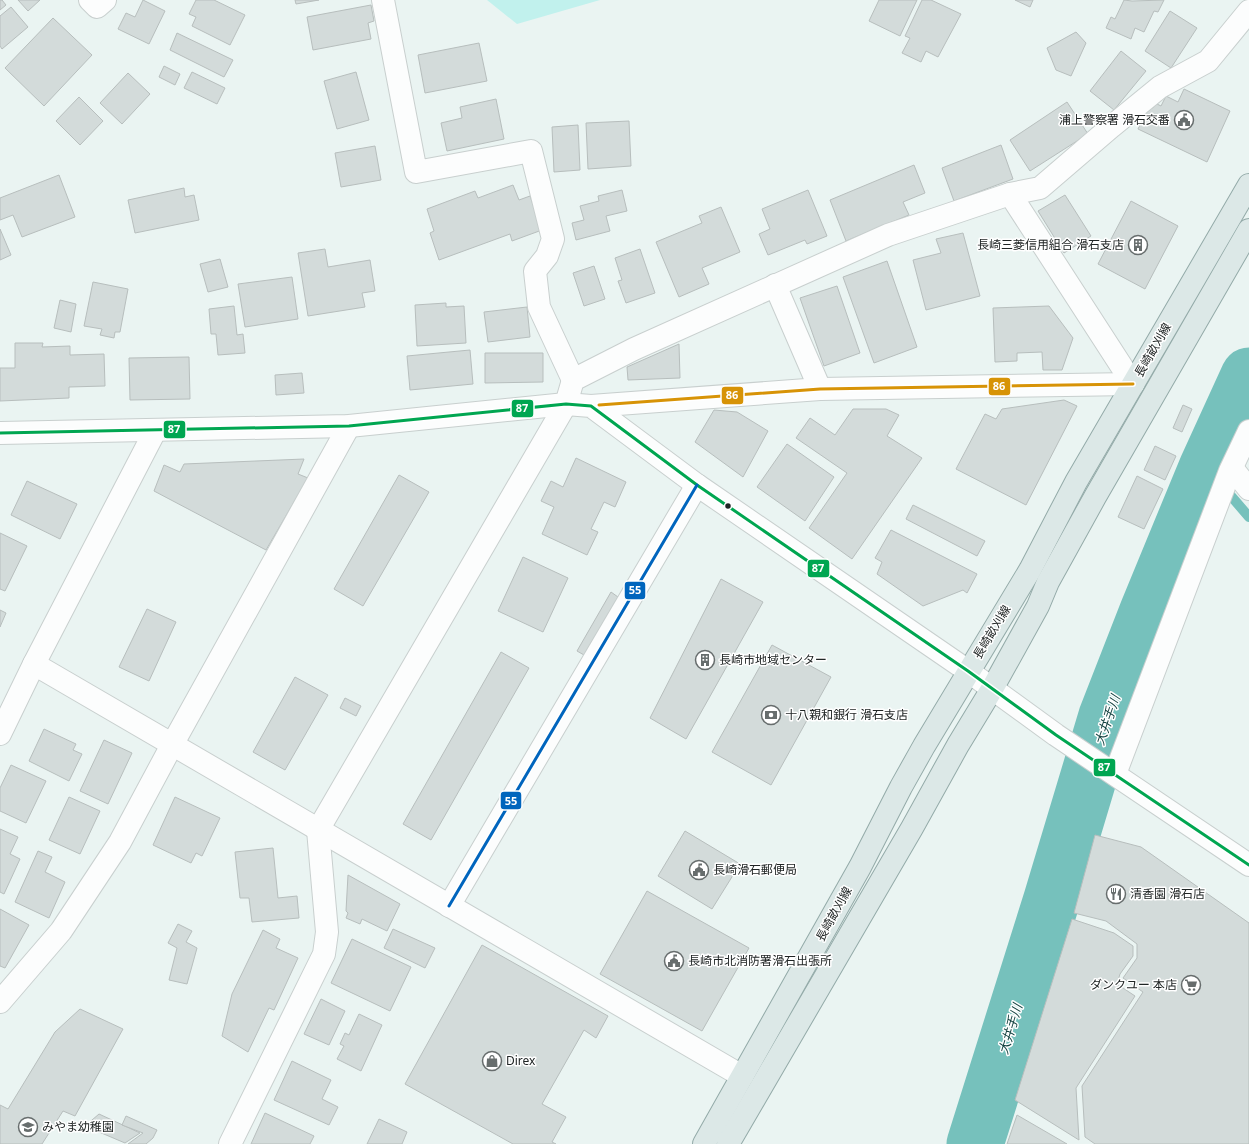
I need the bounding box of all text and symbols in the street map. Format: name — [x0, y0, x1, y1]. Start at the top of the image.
public building icon: 浦上警察署 滑石交番 — [1173, 109, 1195, 131]
place label: 浦上警察署 滑石交番 — [1059, 111, 1170, 128]
building icon: 長崎三菱信用組合 滑石支店 — [1127, 234, 1149, 256]
place label: 長崎三菱信用組合 滑石支店 — [977, 236, 1124, 253]
street label: 長崎畝刈線 — [1130, 320, 1175, 380]
line badge: 86 — [988, 377, 1011, 396]
text: 86 — [993, 378, 1005, 393]
line badge: 86 — [721, 386, 744, 405]
text: 86 — [726, 387, 738, 402]
line badge: 87 — [511, 399, 534, 418]
text: 87 — [516, 400, 528, 415]
line badge: 87 — [163, 420, 186, 439]
text: 87 — [168, 421, 180, 436]
unlabelled marker — [723, 501, 733, 511]
line badge: 87 — [807, 559, 830, 578]
text: 87 — [812, 560, 824, 575]
line badge: 55 — [624, 581, 646, 600]
text: 55 — [629, 582, 641, 597]
street label: 長崎畝刈線 — [969, 602, 1014, 662]
building icon: 長崎市地域センター — [694, 649, 716, 671]
place label: 長崎市地域センター — [719, 651, 827, 668]
water label: 大井手川 — [1090, 691, 1125, 748]
bank icon: 十八親和銀行 滑石支店 — [760, 704, 782, 726]
place label: 十八親和銀行 滑石支店 — [785, 706, 908, 723]
line badge: 87 — [1093, 758, 1116, 777]
text: 87 — [1098, 759, 1110, 774]
line badge: 55 — [500, 791, 522, 810]
text: 55 — [505, 793, 517, 808]
public building icon: 長崎滑石郵便局 — [688, 859, 710, 881]
place label: 長崎滑石郵便局 — [713, 861, 797, 878]
street label: 長崎畝刈線 — [812, 883, 856, 944]
restaurant icon: 清香園 滑石店 — [1105, 883, 1127, 905]
place label: 清香園 滑石店 — [1130, 885, 1205, 902]
public building icon: 長崎市北消防署滑石出張所 — [663, 950, 685, 972]
place label: 長崎市北消防署滑石出張所 — [688, 952, 832, 969]
supermarket icon: ダンクユー 本店 — [1180, 974, 1202, 996]
place label: ダンクユー 本店 — [1090, 976, 1177, 993]
water label: 大井手川 — [994, 1000, 1027, 1057]
shop icon: Direx — [481, 1050, 503, 1072]
place label: Direx — [506, 1052, 536, 1069]
school or university icon: みやま幼稚園 — [17, 1116, 39, 1138]
place label: みやま幼稚園 — [42, 1118, 114, 1135]

